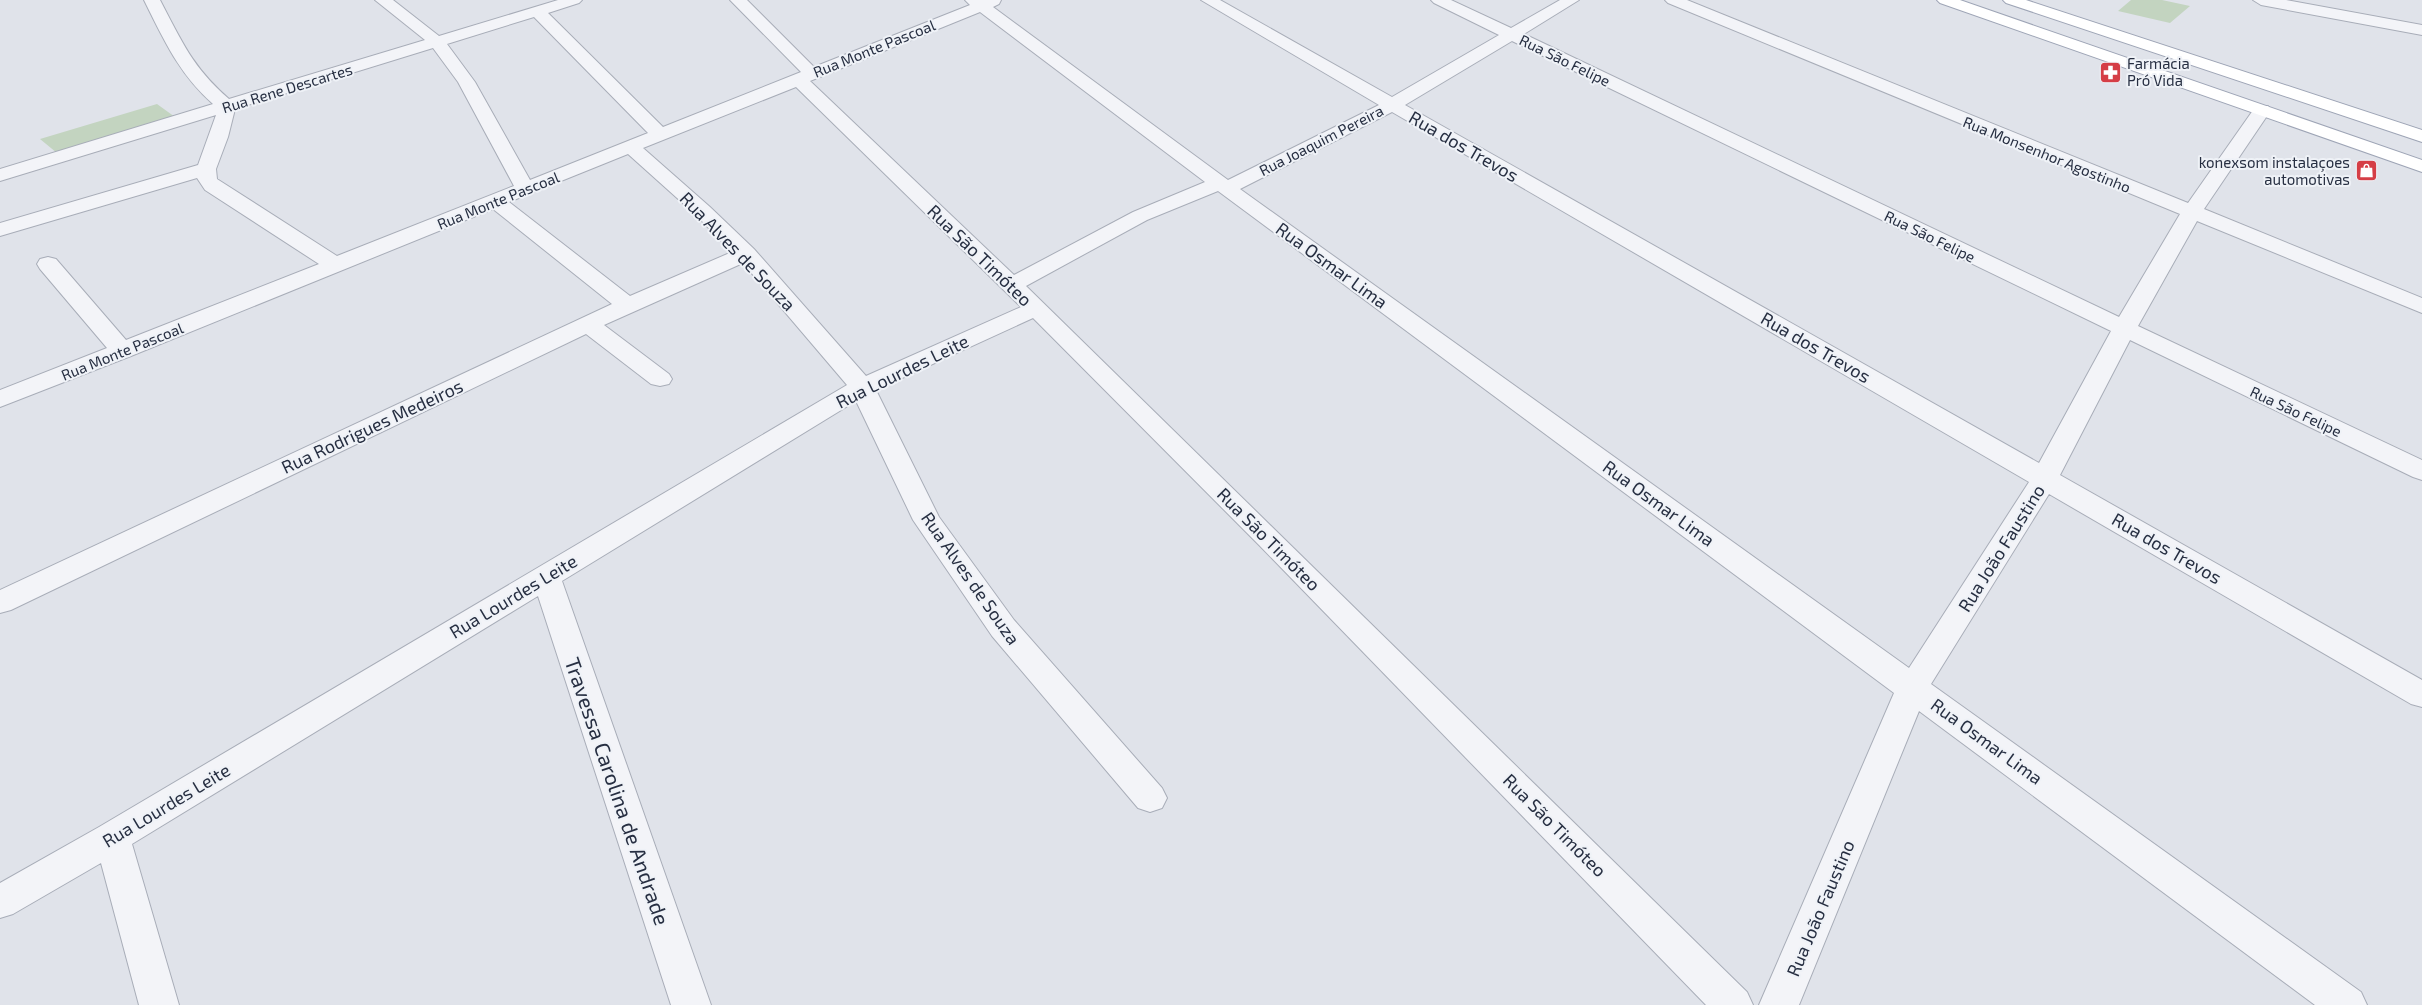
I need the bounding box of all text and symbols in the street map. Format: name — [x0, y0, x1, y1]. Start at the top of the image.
street label: Rua Monte Pascoal — [810, 15, 938, 81]
street label: Rua São Felipe — [1517, 30, 1613, 90]
place label: Farmácia Pró Vida — [2127, 54, 2190, 89]
street label: Rua Rene Descartes — [220, 60, 354, 116]
pharmacy icon: Farmácia Pró Vida — [2099, 60, 2123, 84]
street label: Rua Joaquim Pereira — [1256, 101, 1386, 179]
street label: Rua dos Trevos — [1405, 106, 1523, 186]
street label: Rua Monsenhor Agostinho — [1961, 112, 2133, 196]
place label: konexsom instalaçoes automotivas — [2199, 153, 2350, 188]
shop icon: konexsom instalaçoes automotivas — [2354, 159, 2378, 183]
street label: Rua Monte Pascoal — [434, 167, 562, 233]
street label: Rua Alves de Souza — [676, 187, 800, 315]
street label: Rua São Timóteo — [923, 200, 1037, 310]
street label: Rua São Felipe — [1882, 206, 1978, 266]
street label: Rua Osmar Lima — [1272, 217, 1392, 313]
street label: Rua dos Trevos — [1757, 307, 1875, 387]
street label: Rua Monte Pascoal — [58, 318, 186, 384]
street label: Rua Lourdes Leite — [832, 329, 972, 413]
street label: Rua Rodrigues Medeiros — [278, 374, 466, 478]
street label: Rua São Felipe — [2247, 382, 2345, 440]
street label: Rua Osmar Lima — [1599, 455, 1719, 551]
street label: Rua João Faustino — [1953, 480, 2049, 616]
street label: Rua São Timóteo — [1213, 483, 1325, 595]
street label: Rua Alves de Souza — [917, 507, 1025, 649]
street label: Rua dos Trevos — [2108, 508, 2226, 588]
street label: Rua Lourdes Leite — [445, 549, 581, 643]
street label: Travessa Carolina de Andrade — [560, 654, 676, 928]
street label: Rua Osmar Lima — [1927, 693, 2047, 789]
street label: Rua Lourdes Leite — [98, 758, 234, 852]
street label: Rua São Timóteo — [1499, 769, 1611, 881]
street label: Rua João Faustino — [1781, 837, 1859, 979]

